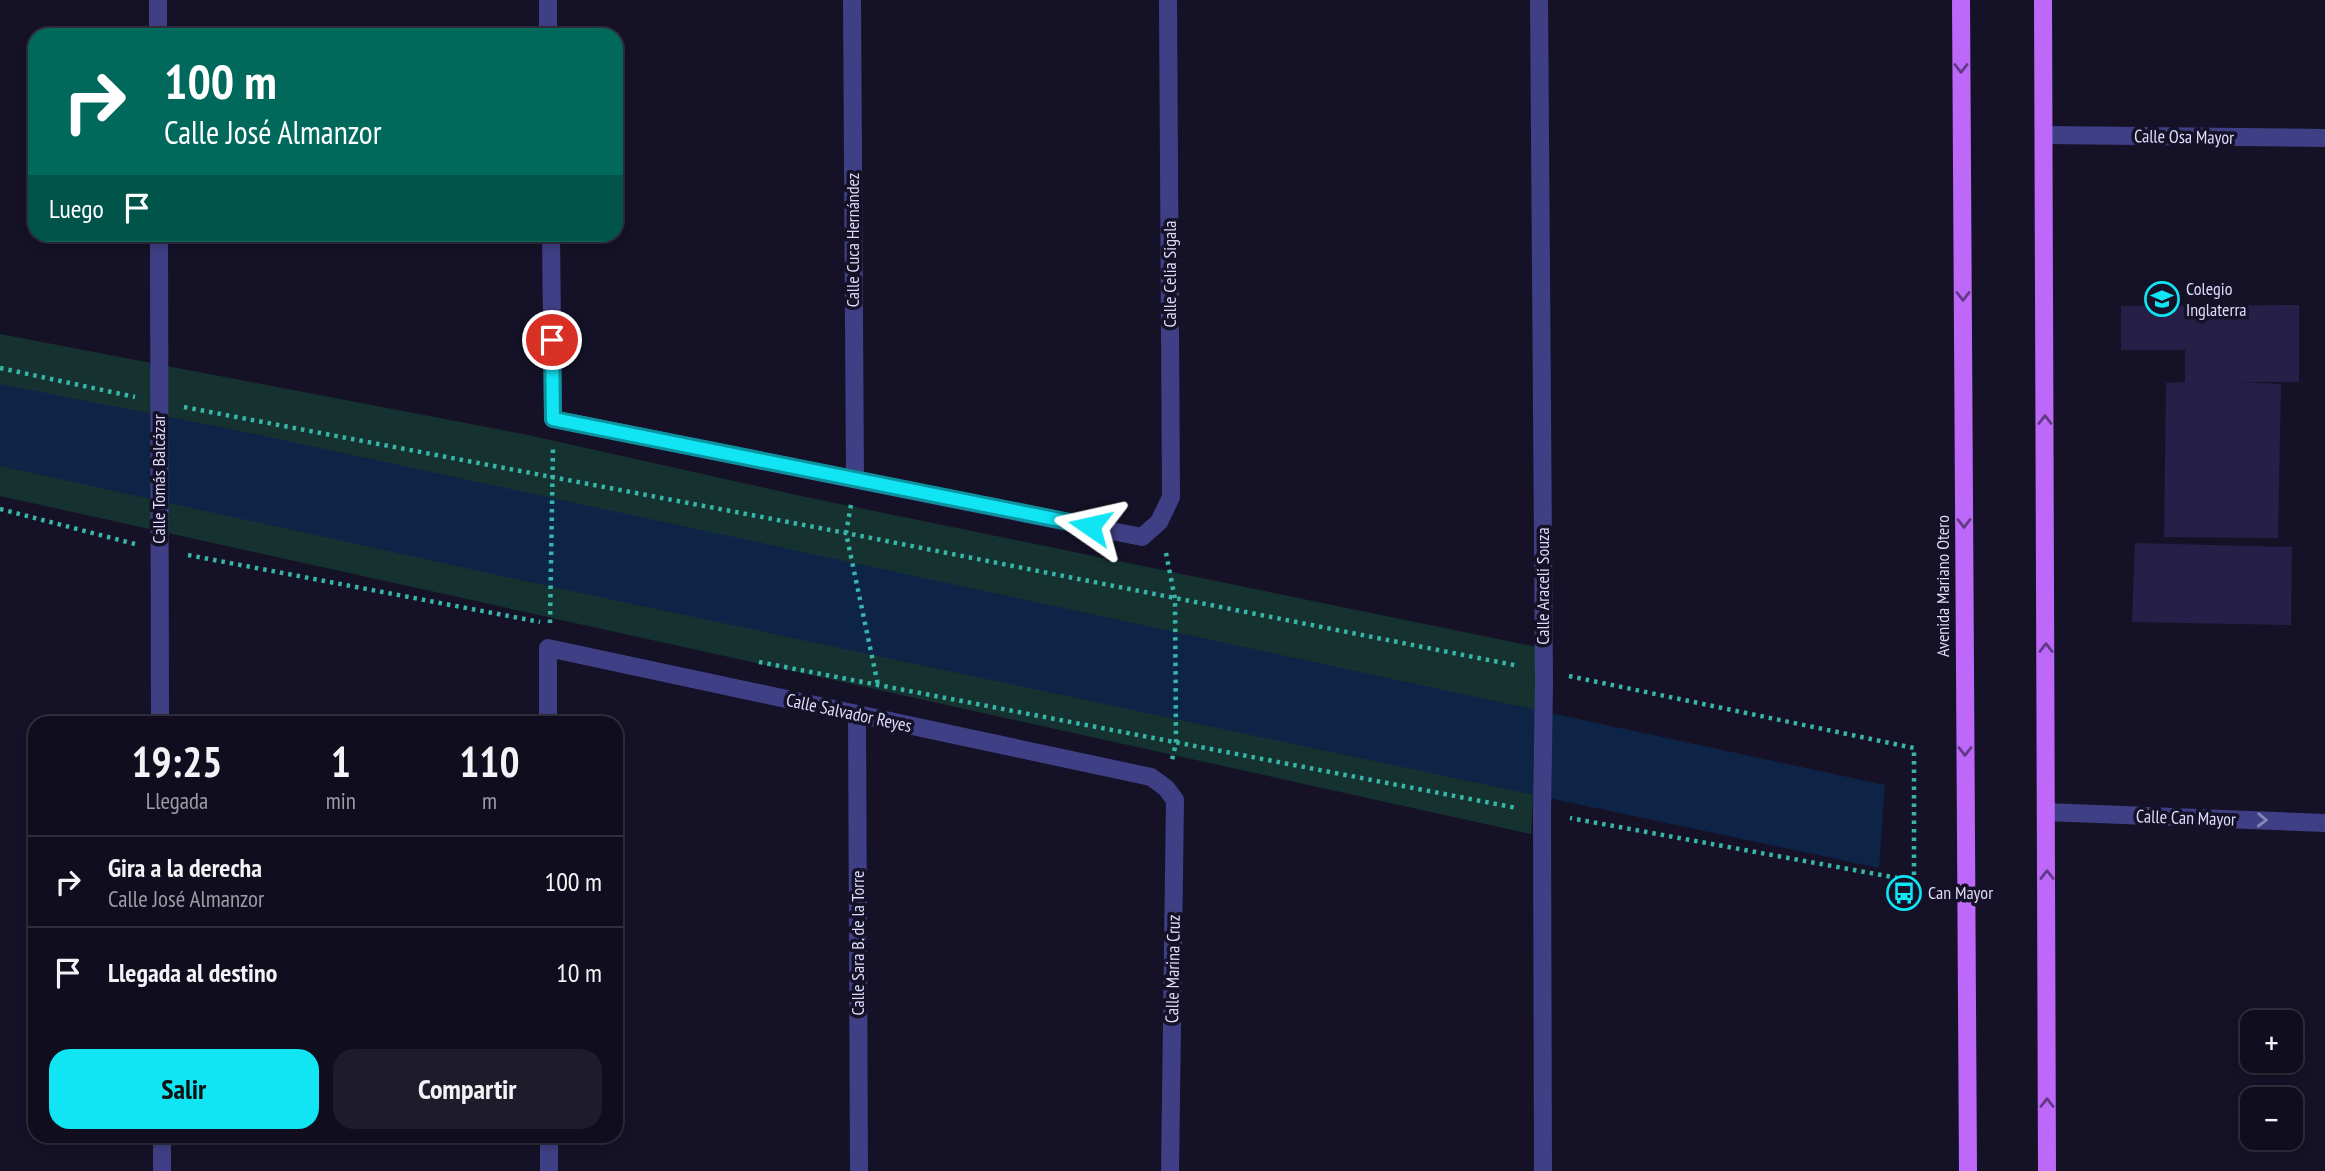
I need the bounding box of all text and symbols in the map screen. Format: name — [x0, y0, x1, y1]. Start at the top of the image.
text: 100 m — [164, 49, 277, 113]
icon: right — [49, 56, 140, 147]
one-way arrow — [1954, 63, 1969, 74]
text: Calle José Almanzor — [164, 111, 381, 153]
street label: Calle Osa Mayor — [2134, 124, 2234, 149]
street label: Calle Cuca Hernández — [841, 173, 864, 307]
icon: arrive — [118, 189, 156, 227]
text: Luego — [49, 192, 104, 225]
street label: Calle Celia Sigala — [1158, 220, 1181, 328]
place label: Colegio Inglaterra — [2186, 277, 2247, 321]
school or university icon: Colegio Inglaterra — [2143, 280, 2181, 318]
one-way arrow — [1955, 291, 1971, 301]
pin — [522, 310, 582, 370]
icon: arrive — [533, 321, 571, 359]
street label: Calle Tomás Balcázar — [147, 414, 170, 544]
one-way arrow — [2037, 415, 2053, 425]
position arrow — [1053, 489, 1127, 563]
street label: Avenida Mariano Otero — [1931, 515, 1954, 657]
one-way arrow — [1956, 518, 1972, 529]
street label: Calle Araceli Souza — [1531, 527, 1554, 645]
one-way arrow — [2038, 642, 2054, 653]
street label: Calle Salvador Reyes — [784, 688, 914, 737]
text: 19:25 — [131, 734, 222, 789]
text: 1 — [331, 734, 351, 789]
text: 110 — [459, 734, 520, 789]
one-way arrow — [1957, 746, 1973, 756]
text: Llegada — [146, 786, 208, 815]
text: min — [326, 786, 356, 815]
text: m — [482, 786, 497, 815]
street label: Calle Can Mayor — [2136, 804, 2236, 831]
one-way arrow — [2256, 813, 2267, 828]
text: Gira a la derecha — [108, 851, 262, 884]
icon: right — [49, 863, 87, 901]
text: 100 m — [544, 865, 602, 898]
street label: Calle Sara B. de la Torre — [846, 870, 869, 1016]
one-way arrow — [2039, 870, 2055, 880]
bus stop icon: Can Mayor — [1885, 874, 1923, 912]
place label: Can Mayor — [1928, 881, 1993, 904]
text: Calle José Almanzor — [108, 884, 264, 913]
street label: Calle Marina Cruz — [1160, 915, 1185, 1023]
icon: arrive — [49, 954, 87, 992]
text: Llegada al destino — [108, 956, 277, 989]
text: 10 m — [556, 956, 602, 989]
map controls — [2240, 1010, 2303, 1150]
button: + — [2240, 1010, 2303, 1073]
button: Salir — [49, 1049, 319, 1129]
button: Compartir — [333, 1049, 602, 1129]
button: − — [2240, 1087, 2303, 1150]
one-way arrow — [2039, 1097, 2055, 1108]

